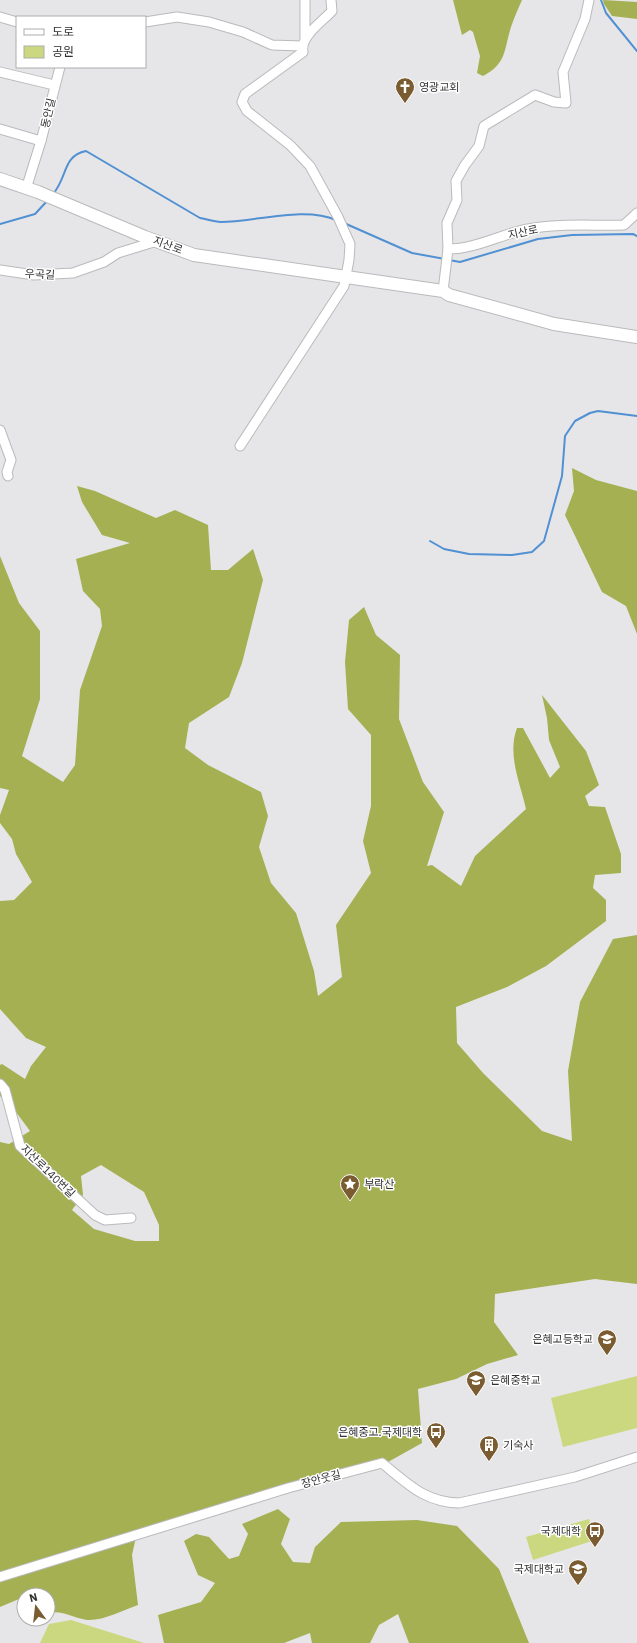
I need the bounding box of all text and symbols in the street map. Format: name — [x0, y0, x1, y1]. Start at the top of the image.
legend — [16, 16, 146, 68]
text: 도로 — [52, 24, 74, 39]
text: 공원 — [52, 44, 74, 59]
church icon: 영광교회 — [394, 76, 416, 104]
place label: 영광교회 — [419, 80, 459, 94]
street label: 동안길 — [38, 97, 58, 129]
street label: 지산로 — [507, 222, 539, 242]
street label: 지산로 — [151, 233, 185, 257]
street label: 우곡길 — [24, 266, 56, 282]
street label: 지산로140번길 — [18, 1142, 78, 1200]
place icon: 부락산 — [339, 1173, 361, 1201]
place label: 부락산 — [364, 1177, 394, 1191]
school or university icon: 은혜고등학교 — [596, 1328, 618, 1356]
place label: 은혜고등학교 — [532, 1332, 593, 1346]
school or university icon: 은혜중학교 — [465, 1369, 487, 1397]
place label: 은혜중학교 — [490, 1373, 541, 1387]
bus stop icon: 은혜중고.국제대학 — [425, 1421, 447, 1449]
place label: 은혜중고.국제대학 — [338, 1425, 422, 1439]
building icon: 기숙사 — [478, 1434, 500, 1462]
place label: 기숙사 — [503, 1438, 533, 1452]
street label: 장안웃길 — [300, 1467, 342, 1491]
bus stop icon: 국제대학 — [584, 1520, 606, 1548]
place label: 국제대학 — [541, 1524, 581, 1538]
school or university icon: 국제대학교 — [567, 1558, 589, 1586]
place label: 국제대학교 — [513, 1562, 564, 1576]
north arrow — [16, 1587, 56, 1627]
text: N — [28, 1590, 39, 1605]

